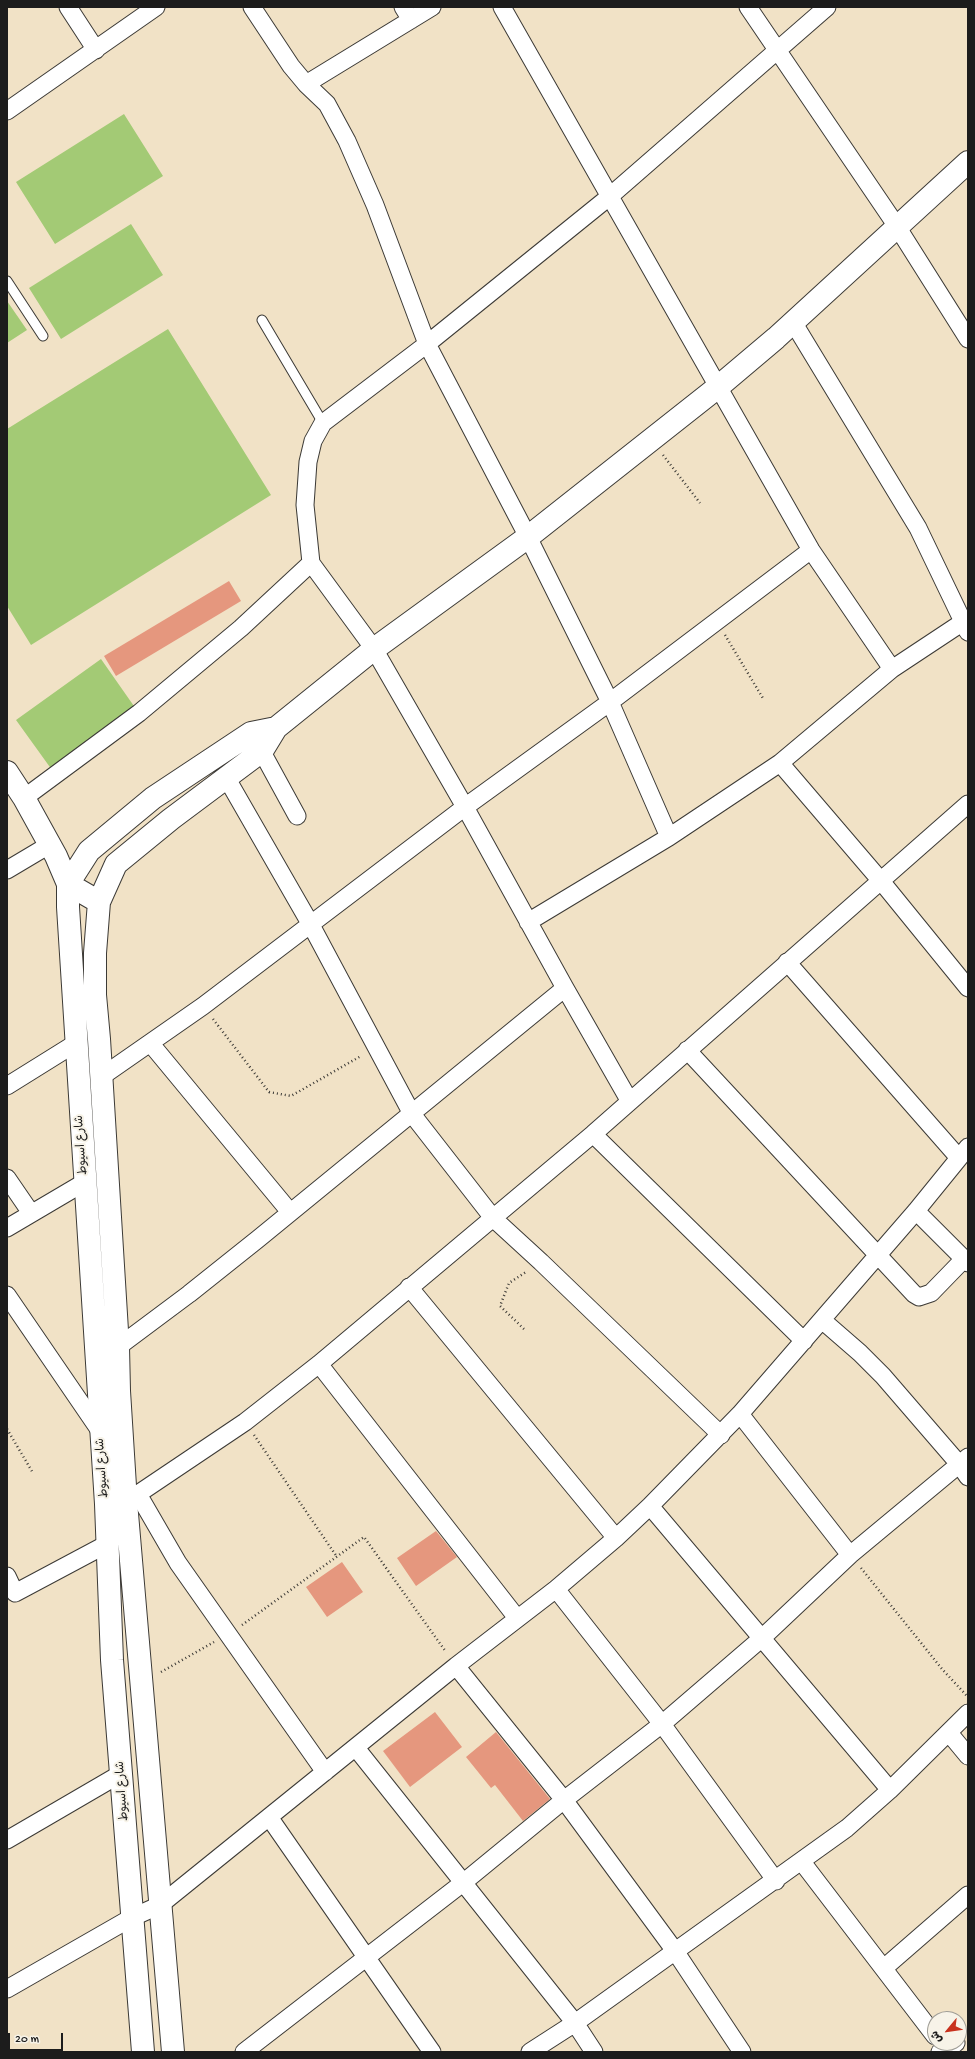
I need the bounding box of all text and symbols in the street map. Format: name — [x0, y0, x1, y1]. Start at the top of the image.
street label: شارع اسيوط — [73, 1115, 91, 1175]
street label: شارع اسيوط — [94, 1438, 112, 1498]
street label: شارع اسيوط — [114, 1761, 132, 1821]
north arrow — [927, 2011, 967, 2051]
scale bar — [10, 2025, 65, 2051]
text: ش — [929, 2028, 946, 2045]
text: 20 m — [15, 2033, 39, 2047]

